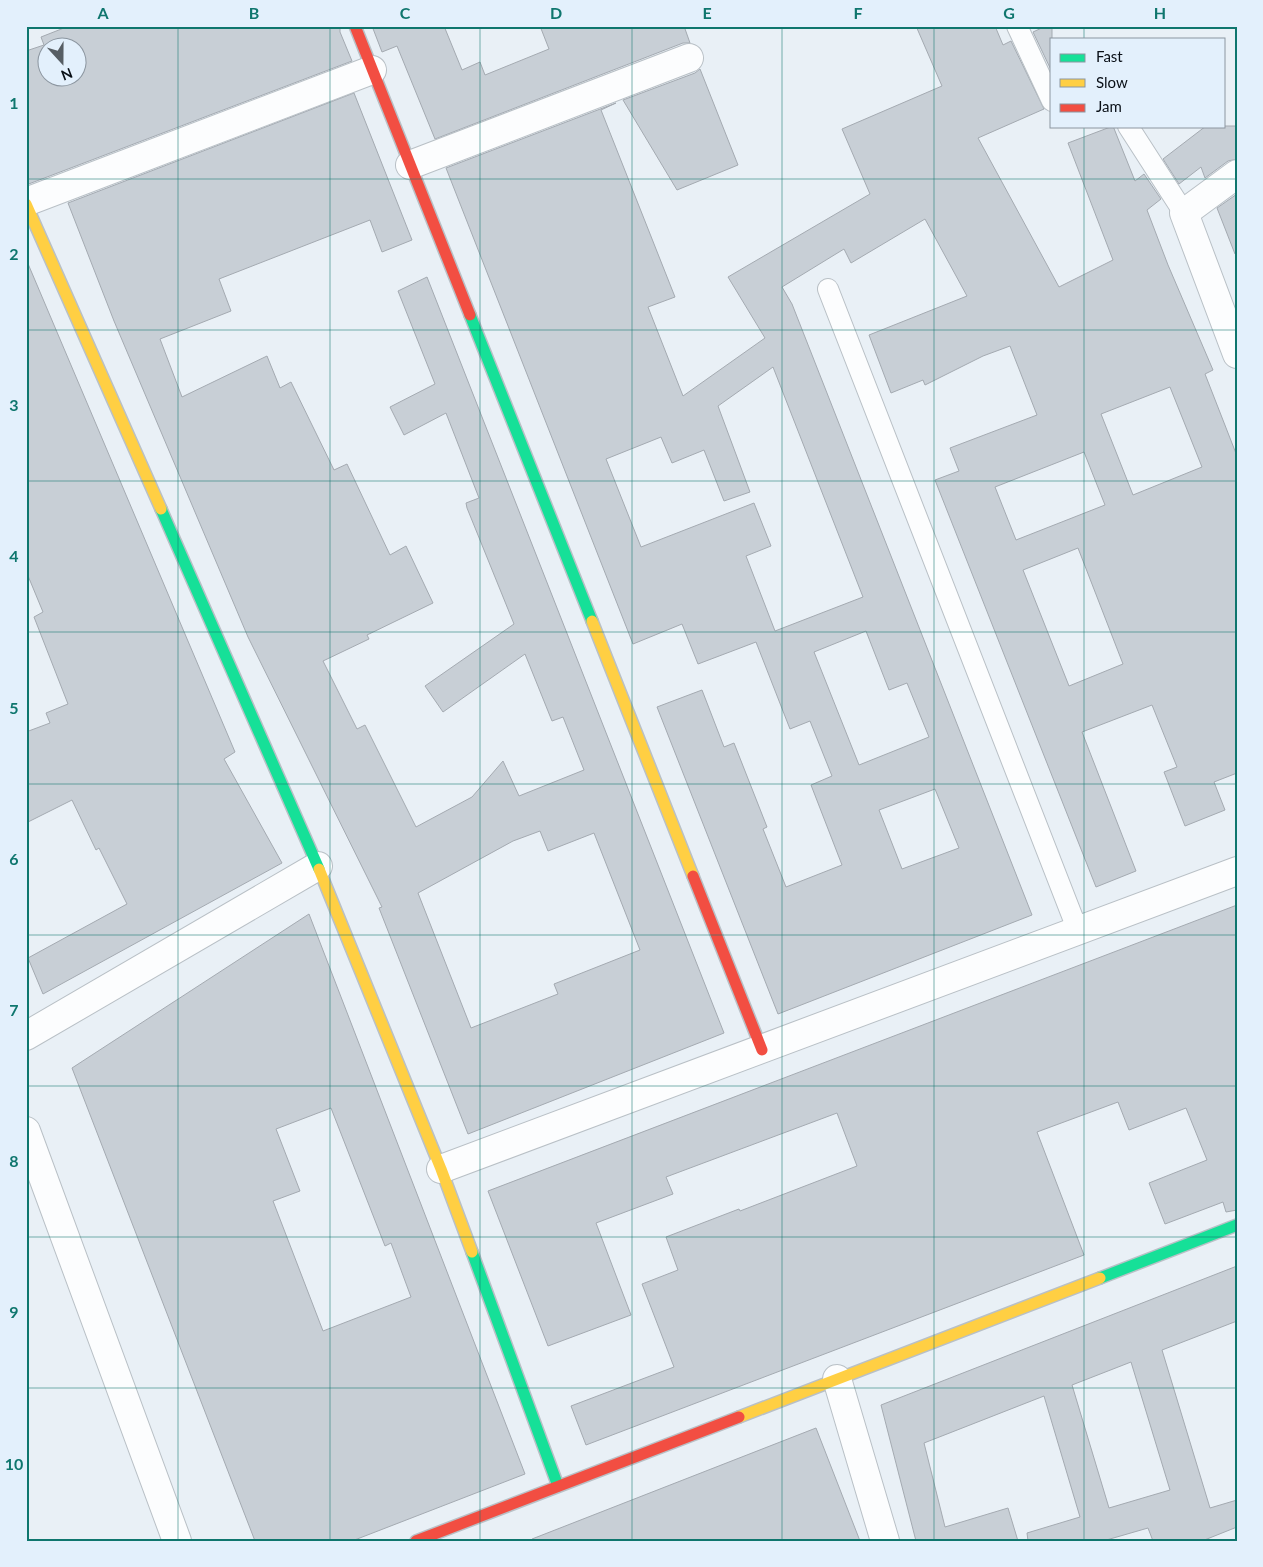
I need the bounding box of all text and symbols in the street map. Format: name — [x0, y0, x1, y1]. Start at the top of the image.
text: A — [96, 3, 109, 22]
text: B — [249, 3, 259, 22]
text: C — [400, 3, 411, 22]
text: D — [550, 3, 562, 22]
text: E — [702, 3, 712, 22]
text: F — [853, 3, 863, 22]
text: G — [1003, 3, 1015, 22]
text: H — [1154, 3, 1166, 22]
north arrow — [38, 38, 88, 88]
legend — [1050, 38, 1226, 128]
text: Fast — [1096, 47, 1123, 65]
text: N — [59, 65, 75, 84]
text: Slow — [1096, 73, 1128, 91]
text: 1 — [9, 93, 19, 112]
text: Jam — [1096, 97, 1122, 115]
text: 2 — [9, 244, 19, 263]
text: 3 — [9, 395, 19, 414]
text: 4 — [9, 546, 19, 565]
text: 5 — [9, 698, 19, 717]
text: 6 — [9, 849, 19, 868]
text: 7 — [9, 1000, 19, 1019]
text: 8 — [9, 1151, 19, 1170]
text: 9 — [9, 1302, 19, 1321]
text: 10 — [5, 1454, 23, 1473]

